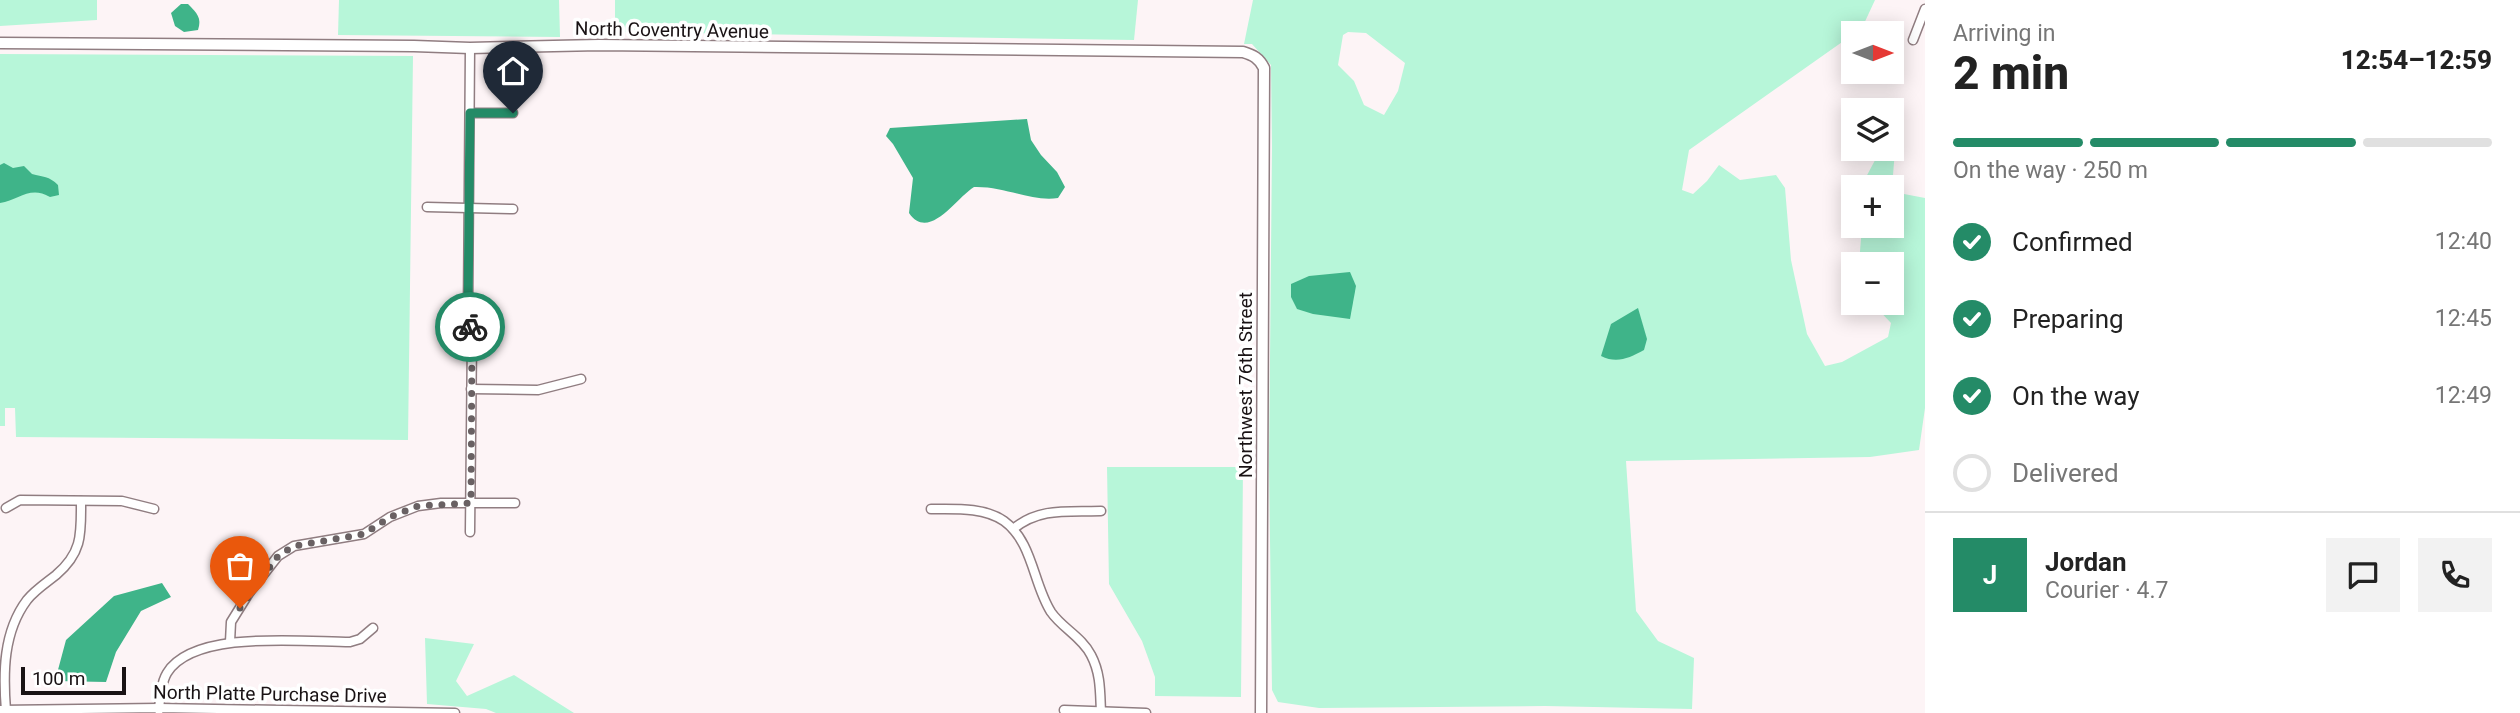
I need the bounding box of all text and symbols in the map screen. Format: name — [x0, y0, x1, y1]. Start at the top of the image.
street label: North Coventry Avenue — [575, 17, 769, 43]
text: Arriving in — [1953, 20, 2056, 47]
north arrow — [1841, 21, 1904, 84]
map controls — [1841, 21, 1904, 315]
pin — [483, 41, 543, 113]
text: 12:54–12:59 — [2341, 45, 2492, 75]
text: 2 min — [1953, 46, 2069, 100]
icon: home — [494, 52, 532, 90]
button: layers — [1841, 98, 1904, 161]
text: On the way · 250 m — [1953, 157, 2148, 184]
button: + — [1841, 175, 1904, 238]
icon: check — [1953, 223, 1991, 261]
text: Confirmed — [2012, 227, 2133, 257]
text: 12:40 — [2435, 228, 2492, 255]
button: − — [1841, 252, 1904, 315]
courier — [435, 292, 505, 362]
street label: Northwest 76th Street — [1234, 292, 1257, 478]
icon: check — [1953, 300, 1991, 338]
text: Preparing — [2012, 304, 2124, 334]
text: 12:45 — [2435, 305, 2492, 332]
icon: bike — [451, 308, 489, 346]
icon: check — [1953, 377, 1991, 415]
text: On the way — [2012, 381, 2140, 411]
text: 12:49 — [2435, 382, 2492, 409]
text: Delivered — [2012, 458, 2119, 488]
pin — [210, 536, 270, 608]
button: chat — [2326, 538, 2400, 612]
button: phone — [2418, 538, 2492, 612]
icon: bag — [221, 547, 259, 585]
text: Jordan — [2045, 547, 2127, 577]
text: J — [1983, 560, 1997, 590]
text: Courier · 4.7 — [2045, 577, 2168, 604]
scale bar — [21, 664, 126, 696]
text: 100 m — [32, 667, 85, 690]
street label: North Platte Purchase Drive — [153, 680, 387, 708]

